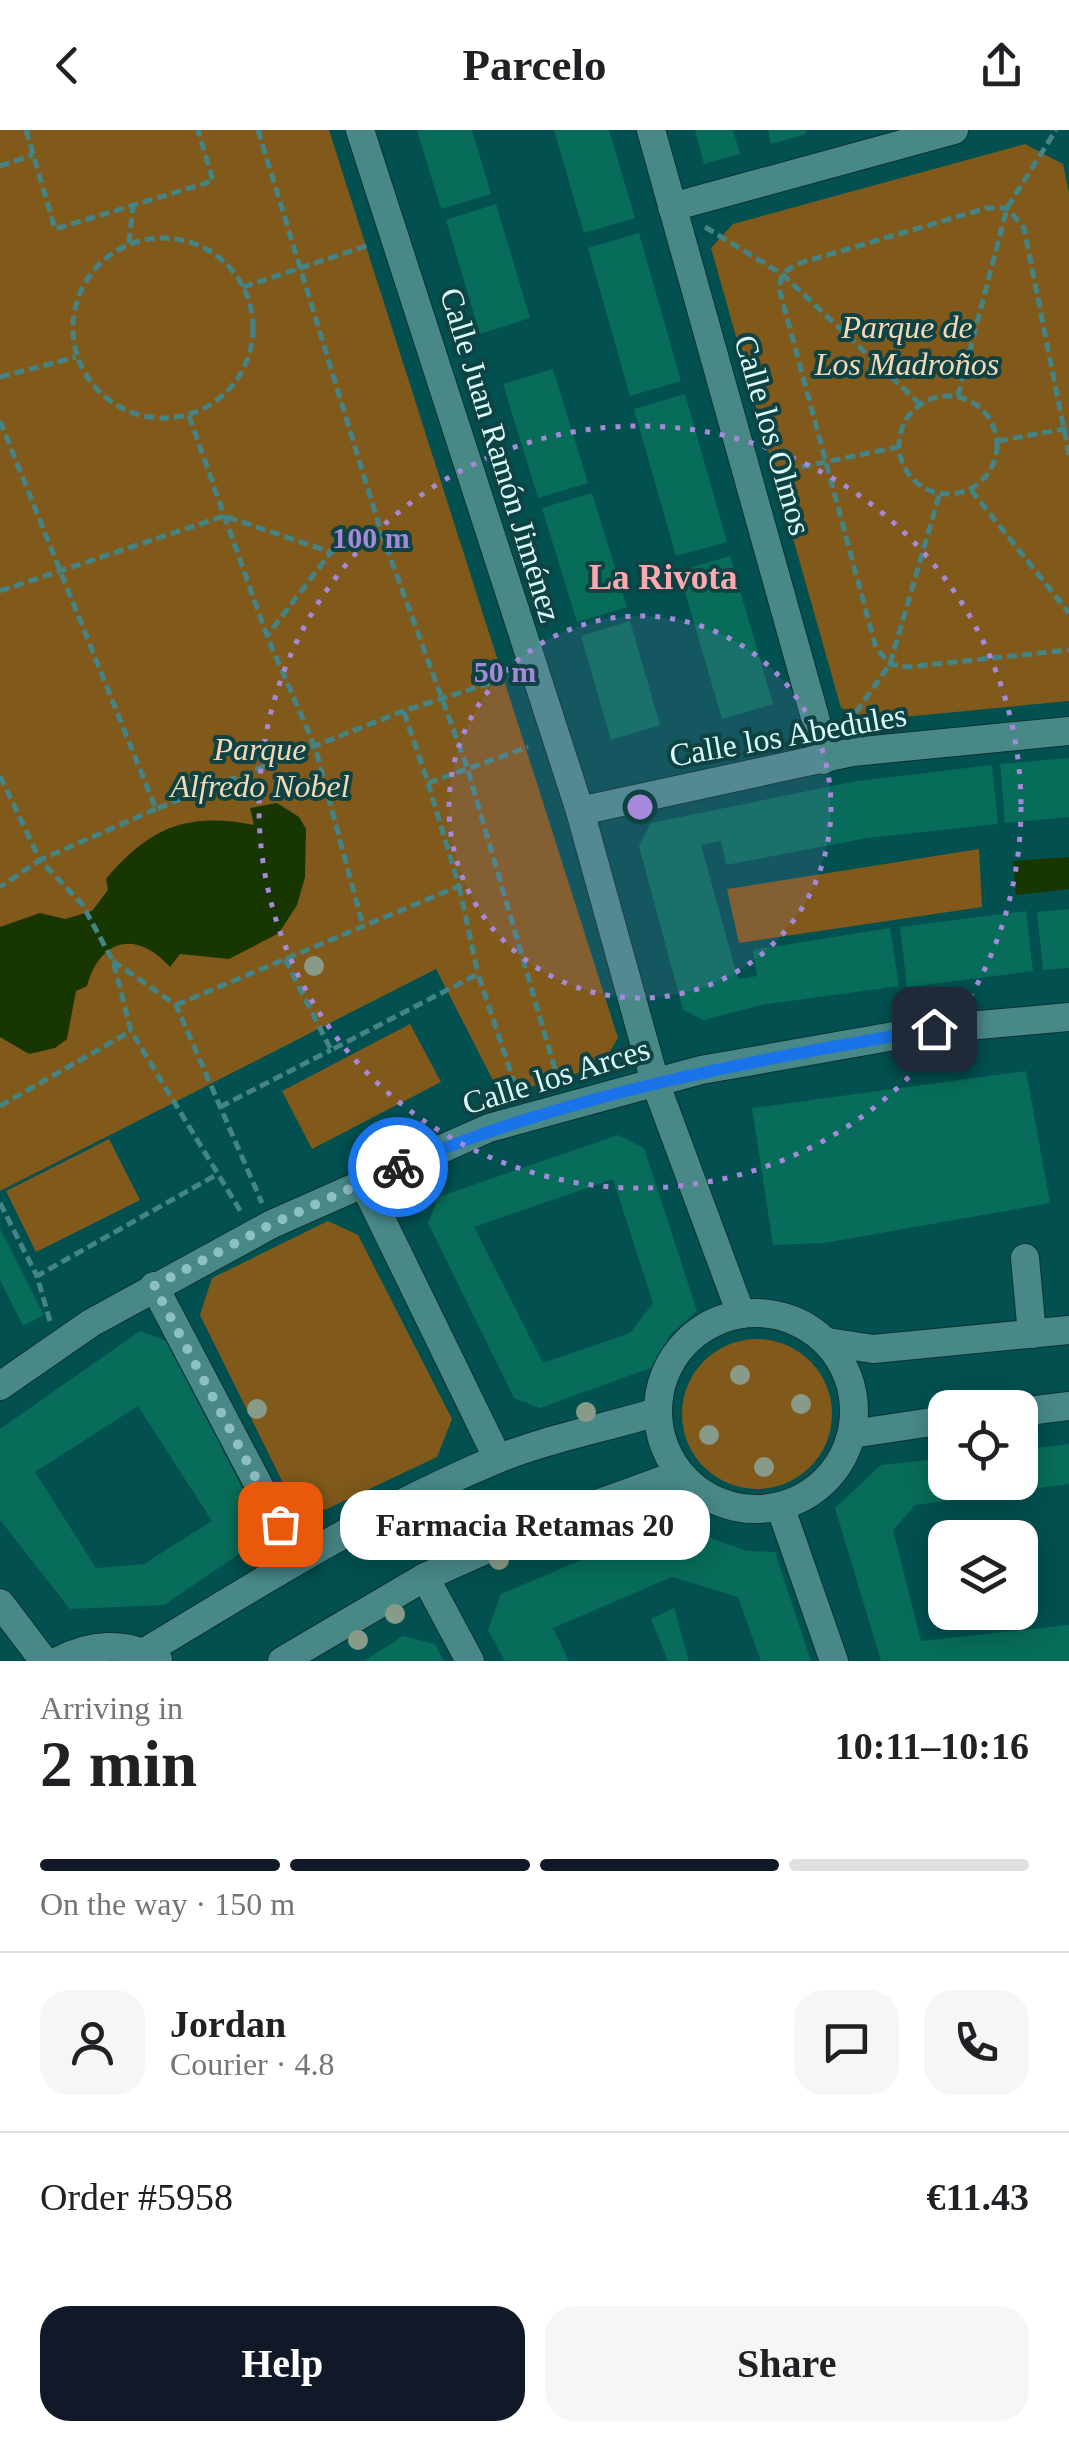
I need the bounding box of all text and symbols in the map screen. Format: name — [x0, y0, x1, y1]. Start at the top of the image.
icon: back — [40, 38, 95, 93]
icon: share — [974, 38, 1029, 93]
text: Parcelo — [462, 40, 607, 90]
street label: Calle Juan Ramón Jiménez — [433, 284, 569, 626]
park label: Parque de Los Madroños — [814, 309, 999, 382]
street label: Calle los Olmos — [727, 331, 819, 539]
text: 100 m — [332, 521, 410, 554]
district label: La Rivota — [589, 558, 737, 597]
text: 50 m — [474, 655, 536, 688]
street label: Calle los Abedules — [667, 696, 909, 774]
park label: Parque Alfredo Nobel — [168, 731, 350, 804]
centre of rings — [622, 789, 658, 825]
pin — [892, 987, 977, 1072]
icon: home — [907, 1002, 962, 1057]
street label: Calle los Arces — [458, 1030, 654, 1122]
courier — [348, 1117, 448, 1217]
icon: bike — [371, 1140, 426, 1195]
map controls — [928, 1390, 1038, 1630]
button: locate — [928, 1390, 1038, 1500]
pin — [238, 1482, 323, 1567]
callout: Farmacia Retamas 20 — [340, 1489, 710, 1559]
icon: bag — [253, 1497, 308, 1552]
text: Farmacia Retamas 20 — [376, 1507, 674, 1543]
button: layers — [928, 1520, 1038, 1630]
text: Arriving in — [40, 1690, 183, 1726]
text: 10:11–10:16 — [835, 1725, 1029, 1767]
text: 2 min — [40, 1728, 197, 1800]
text: On the way · 150 m — [40, 1886, 295, 1922]
button: person — [40, 1990, 145, 2095]
button: chat — [794, 1990, 899, 2095]
button: phone — [924, 1990, 1029, 2095]
text: Jordan — [170, 2003, 286, 2045]
text: Courier · 4.8 — [170, 2046, 334, 2082]
text: Order #5958 — [40, 2176, 233, 2218]
text: €11.43 — [927, 2176, 1029, 2218]
button: Help — [40, 2306, 525, 2421]
button: Share — [545, 2306, 1029, 2421]

